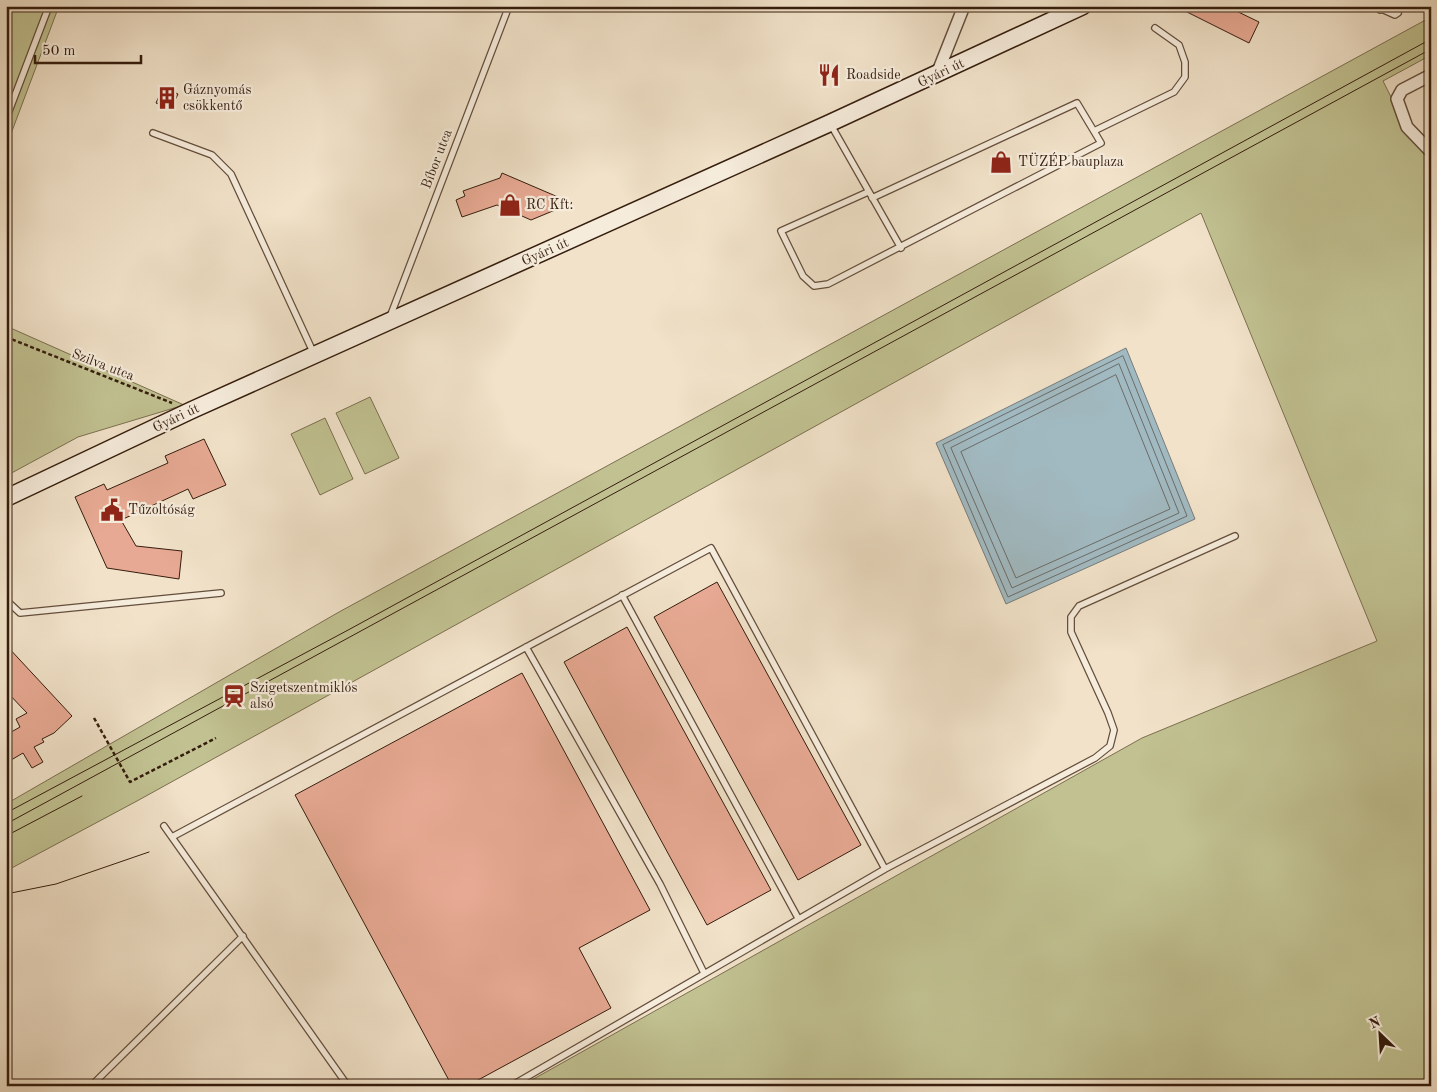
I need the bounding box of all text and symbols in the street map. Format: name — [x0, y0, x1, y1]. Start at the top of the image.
scale bar — [35, 32, 141, 64]
text: 50 m — [42, 44, 76, 59]
street label: Gyári út — [915, 56, 967, 90]
restaurant icon: Roadside — [816, 62, 842, 88]
place label: Roadside — [846, 68, 901, 82]
place label: Gáznyomás csökkentő — [183, 83, 252, 113]
building icon: Gáznyomás csökkentő — [154, 85, 180, 111]
street label: Bíbor utca — [419, 127, 455, 191]
shop icon: TÜZÉP bauplaza — [988, 149, 1014, 175]
place label: TÜZÉP bauplaza — [1018, 152, 1124, 169]
shop icon: RC Kft. — [497, 192, 523, 218]
place label: RC Kft. — [526, 198, 573, 212]
street label: Gyári út — [519, 235, 571, 269]
street label: Szilva utca — [70, 347, 136, 383]
street label: Gyári út — [150, 401, 202, 435]
public building icon: Tűzoltóság — [99, 497, 125, 523]
place label: Tűzoltóság — [128, 503, 195, 517]
place label: Szigetszentmiklós alsó — [250, 681, 358, 711]
station icon: Szigetszentmiklós alsó — [221, 683, 247, 709]
north arrow — [1354, 1010, 1404, 1060]
text: N — [1367, 1014, 1383, 1032]

